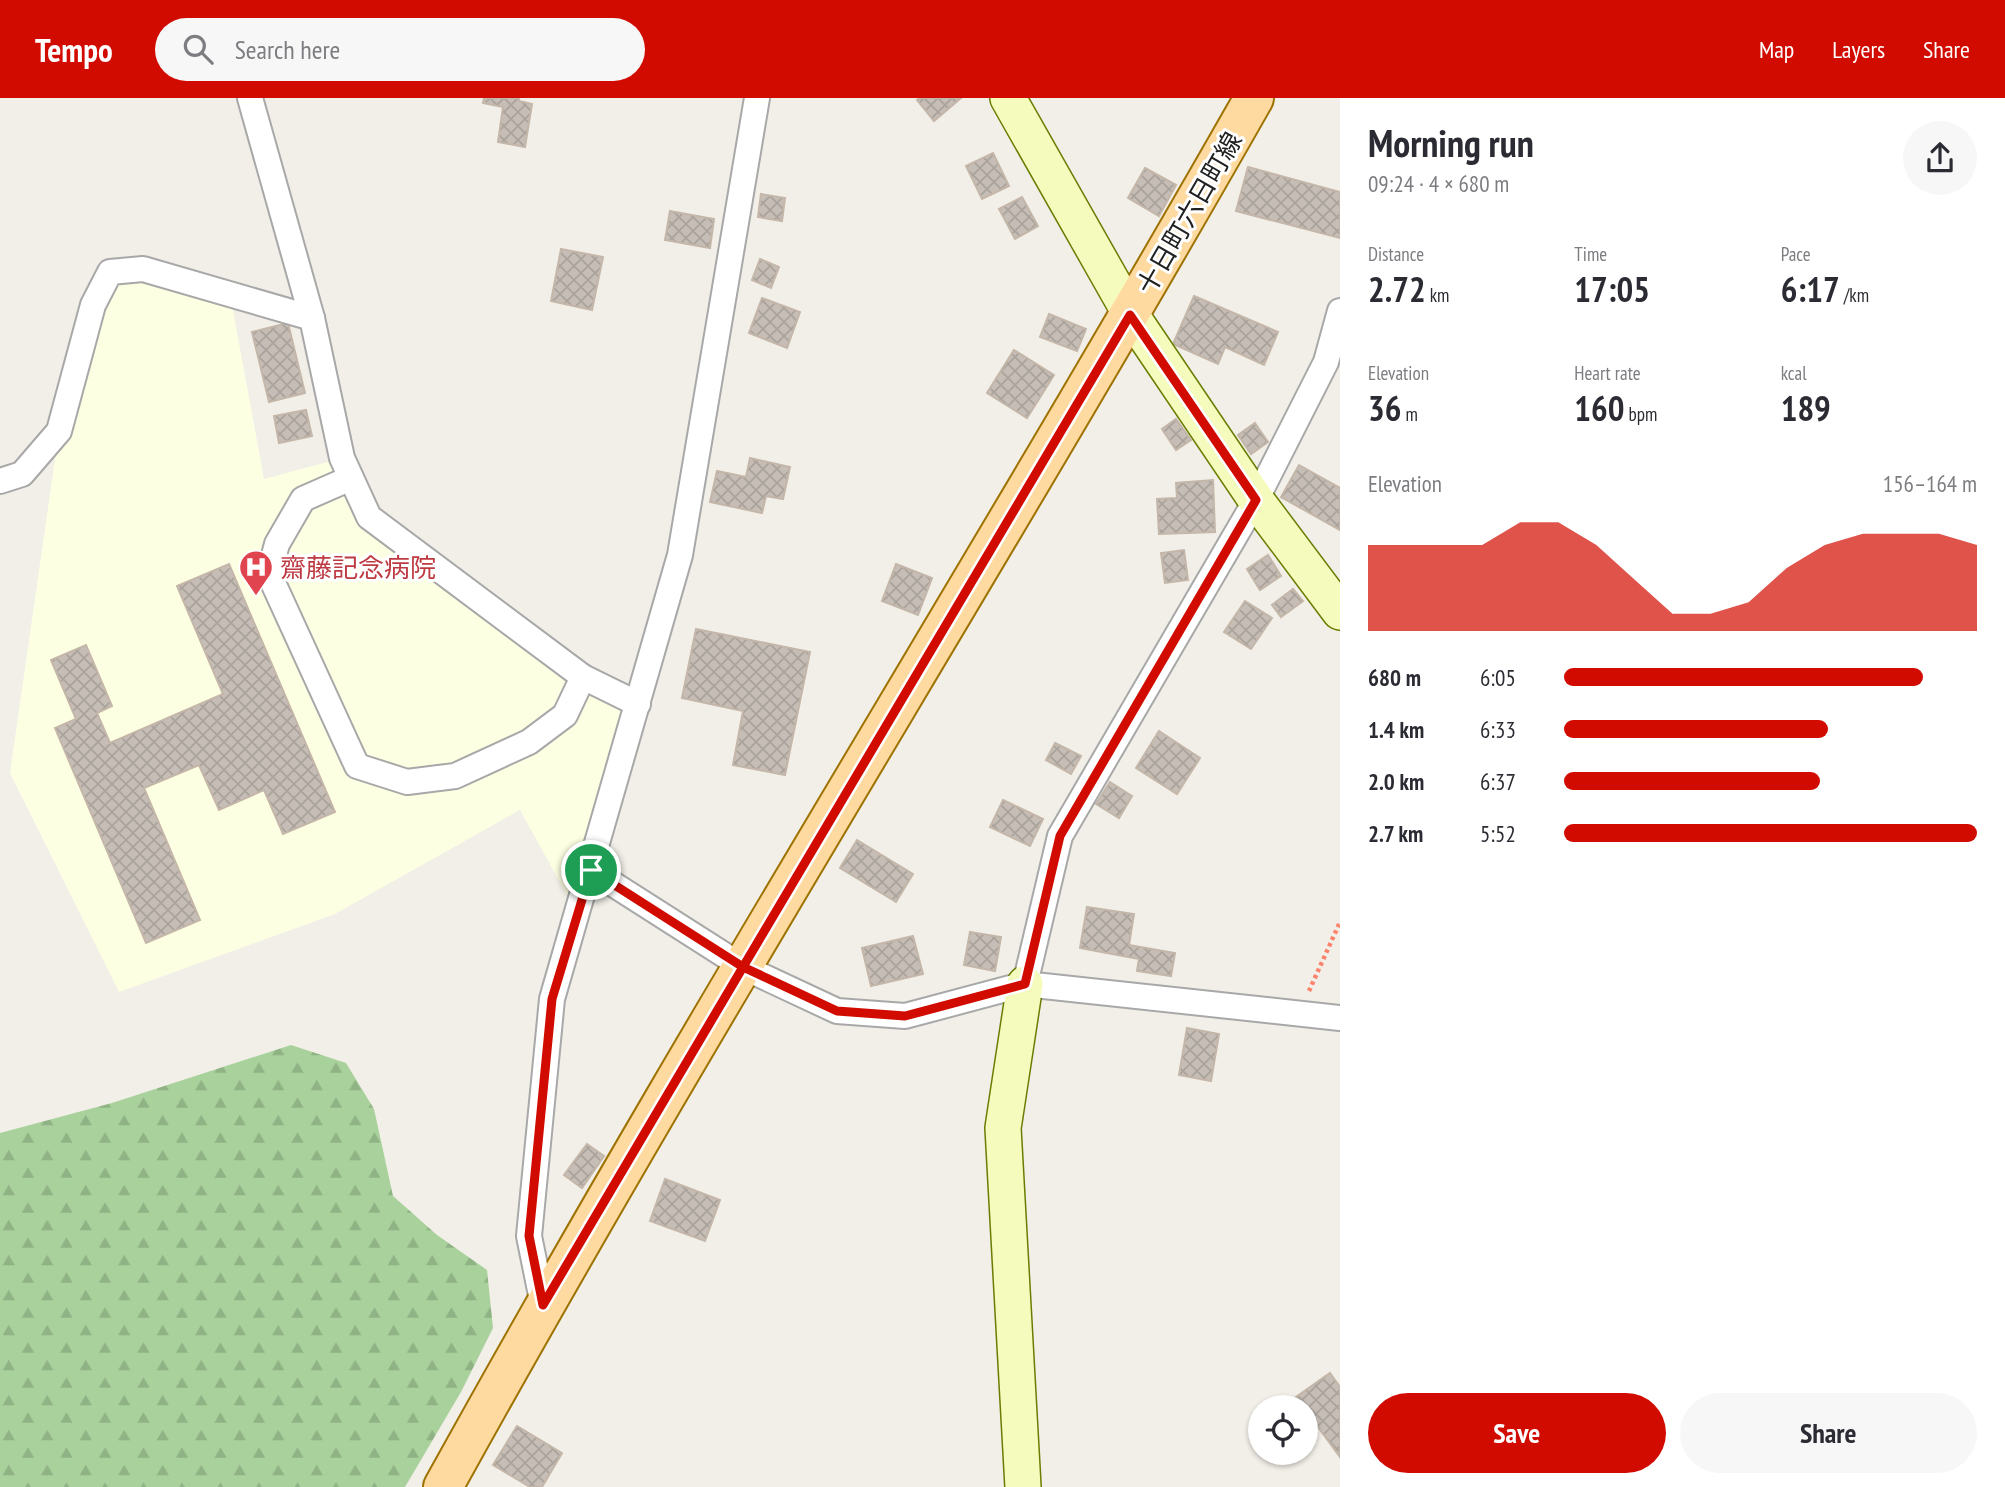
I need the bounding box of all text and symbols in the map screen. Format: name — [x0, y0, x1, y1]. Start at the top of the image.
search box — [155, 18, 645, 81]
text: Tempo — [35, 28, 113, 71]
icon: search — [179, 30, 217, 68]
text: Search here — [235, 33, 340, 66]
text: Map — [1759, 34, 1794, 65]
text: Layers — [1832, 34, 1885, 65]
text: Share — [1923, 34, 1970, 65]
text: Morning run — [1368, 118, 1534, 167]
button: share — [1903, 121, 1977, 195]
street label: 十日町六日町線 — [1129, 126, 1249, 300]
text: 09:24 · 4 × 680 m — [1368, 169, 1509, 198]
text: Distance — [1368, 242, 1424, 266]
text: Time — [1574, 242, 1607, 266]
text: Pace — [1781, 242, 1811, 266]
text: 2.72 — [1368, 266, 1426, 312]
text: 17:05 — [1574, 266, 1650, 312]
text: 6:17 — [1781, 266, 1840, 312]
text: km — [1426, 283, 1449, 307]
text: /km — [1840, 283, 1869, 307]
text: Elevation — [1368, 361, 1429, 385]
text: Heart rate — [1574, 361, 1641, 385]
text: kcal — [1781, 361, 1807, 385]
text: 36 — [1368, 385, 1401, 431]
text: 160 — [1574, 385, 1625, 431]
text: 189 — [1781, 385, 1831, 431]
text: m — [1401, 402, 1418, 426]
text: bpm — [1625, 402, 1657, 426]
text: Elevation — [1368, 469, 1442, 498]
text: 156–164 m — [1883, 469, 1977, 498]
hospital icon: 齋藤記念病院 — [237, 548, 275, 597]
place label: 齋藤記念病院 — [280, 551, 436, 584]
text: 680 m — [1368, 663, 1421, 692]
text: 6:05 — [1480, 663, 1516, 692]
text: 1.4 km — [1368, 715, 1424, 744]
text: 6:33 — [1480, 715, 1516, 744]
text: 2.0 km — [1368, 767, 1424, 796]
text: 6:37 — [1480, 767, 1516, 796]
text: 2.7 km — [1368, 819, 1423, 848]
text: 5:52 — [1480, 819, 1516, 848]
pin — [561, 840, 621, 900]
icon: arrive — [572, 851, 610, 889]
button: Save — [1368, 1393, 1666, 1473]
button: Share — [1680, 1393, 1977, 1473]
map controls — [1248, 1395, 1318, 1465]
button: locate — [1248, 1395, 1318, 1465]

